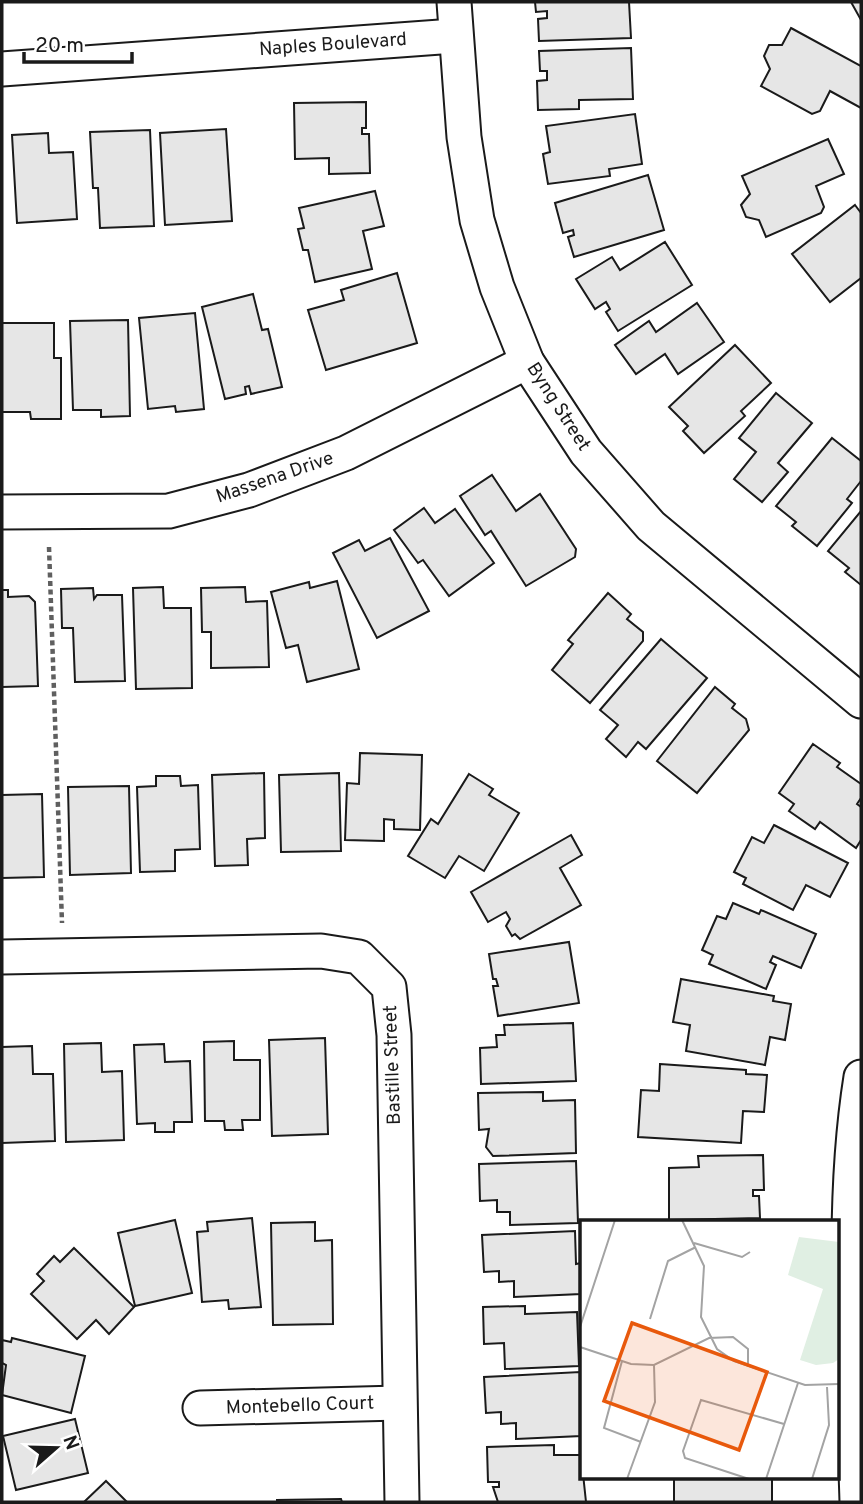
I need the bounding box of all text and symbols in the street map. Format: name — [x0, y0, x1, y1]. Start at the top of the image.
scale bar — [24, 21, 133, 65]
street label: Naples Boulevard — [258, 28, 408, 62]
text: 20 m — [35, 33, 84, 60]
street label: Byng Street — [521, 358, 595, 456]
street label: Massena Drive — [213, 447, 337, 509]
street label: Bastille Street — [379, 1005, 407, 1125]
inset map — [580, 1220, 838, 1480]
street label: Montebello Court — [225, 1391, 375, 1421]
north arrow — [21, 1413, 91, 1483]
text: N — [56, 1432, 84, 1453]

